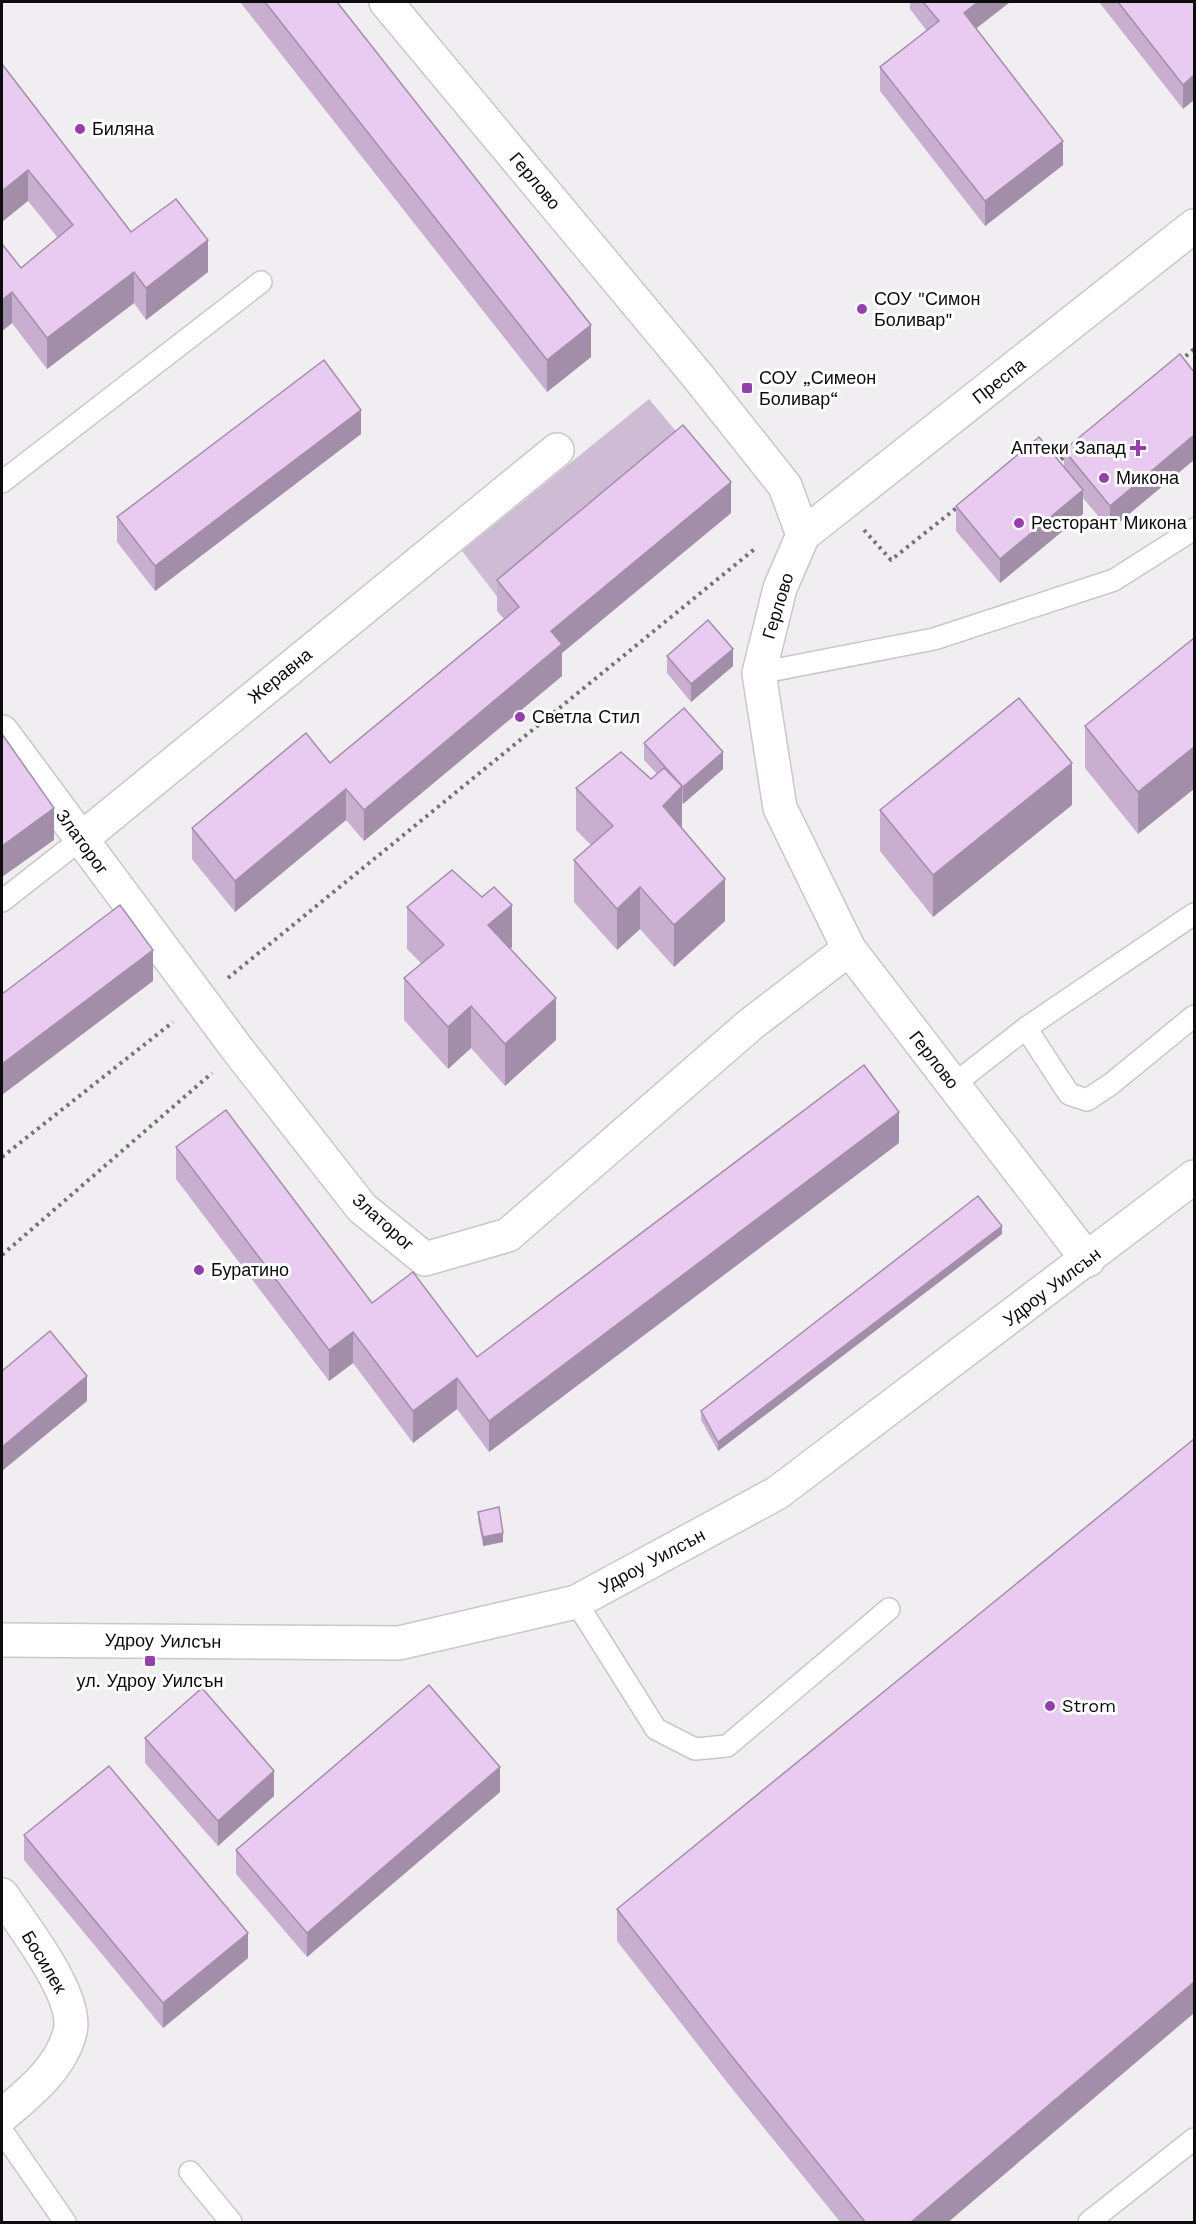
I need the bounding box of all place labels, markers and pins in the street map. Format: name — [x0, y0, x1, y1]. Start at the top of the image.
place label: Биляна — [92, 118, 155, 139]
marker: Биляна — [73, 122, 87, 136]
place label: СОУ "Симон Боливар" — [874, 288, 980, 330]
marker: СОУ "Симон Боливар" — [855, 302, 869, 316]
place label: СОУ „Симеон Боливар“ — [759, 367, 876, 409]
marker: СОУ „Симеон Боливар“ — [740, 381, 754, 395]
place label: Аптеки Запад — [1011, 437, 1126, 458]
marker: Аптеки Запад — [1131, 441, 1145, 455]
place label: Микона — [1116, 467, 1180, 488]
marker: Микона — [1097, 471, 1111, 485]
place label: Ресторант Микона — [1031, 512, 1188, 533]
marker: Ресторант Микона — [1012, 516, 1026, 530]
place label: Светла Стил — [532, 706, 640, 727]
marker: Светла Стил — [513, 710, 527, 724]
place label: Буратино — [211, 1259, 289, 1280]
marker: Буратино — [192, 1263, 206, 1277]
marker: ул. Удроу Уилсън — [143, 1654, 157, 1668]
place label: ул. Удроу Уилсън — [77, 1670, 223, 1691]
place label: Strom — [1062, 1695, 1116, 1716]
marker: Strom — [1043, 1699, 1057, 1713]

